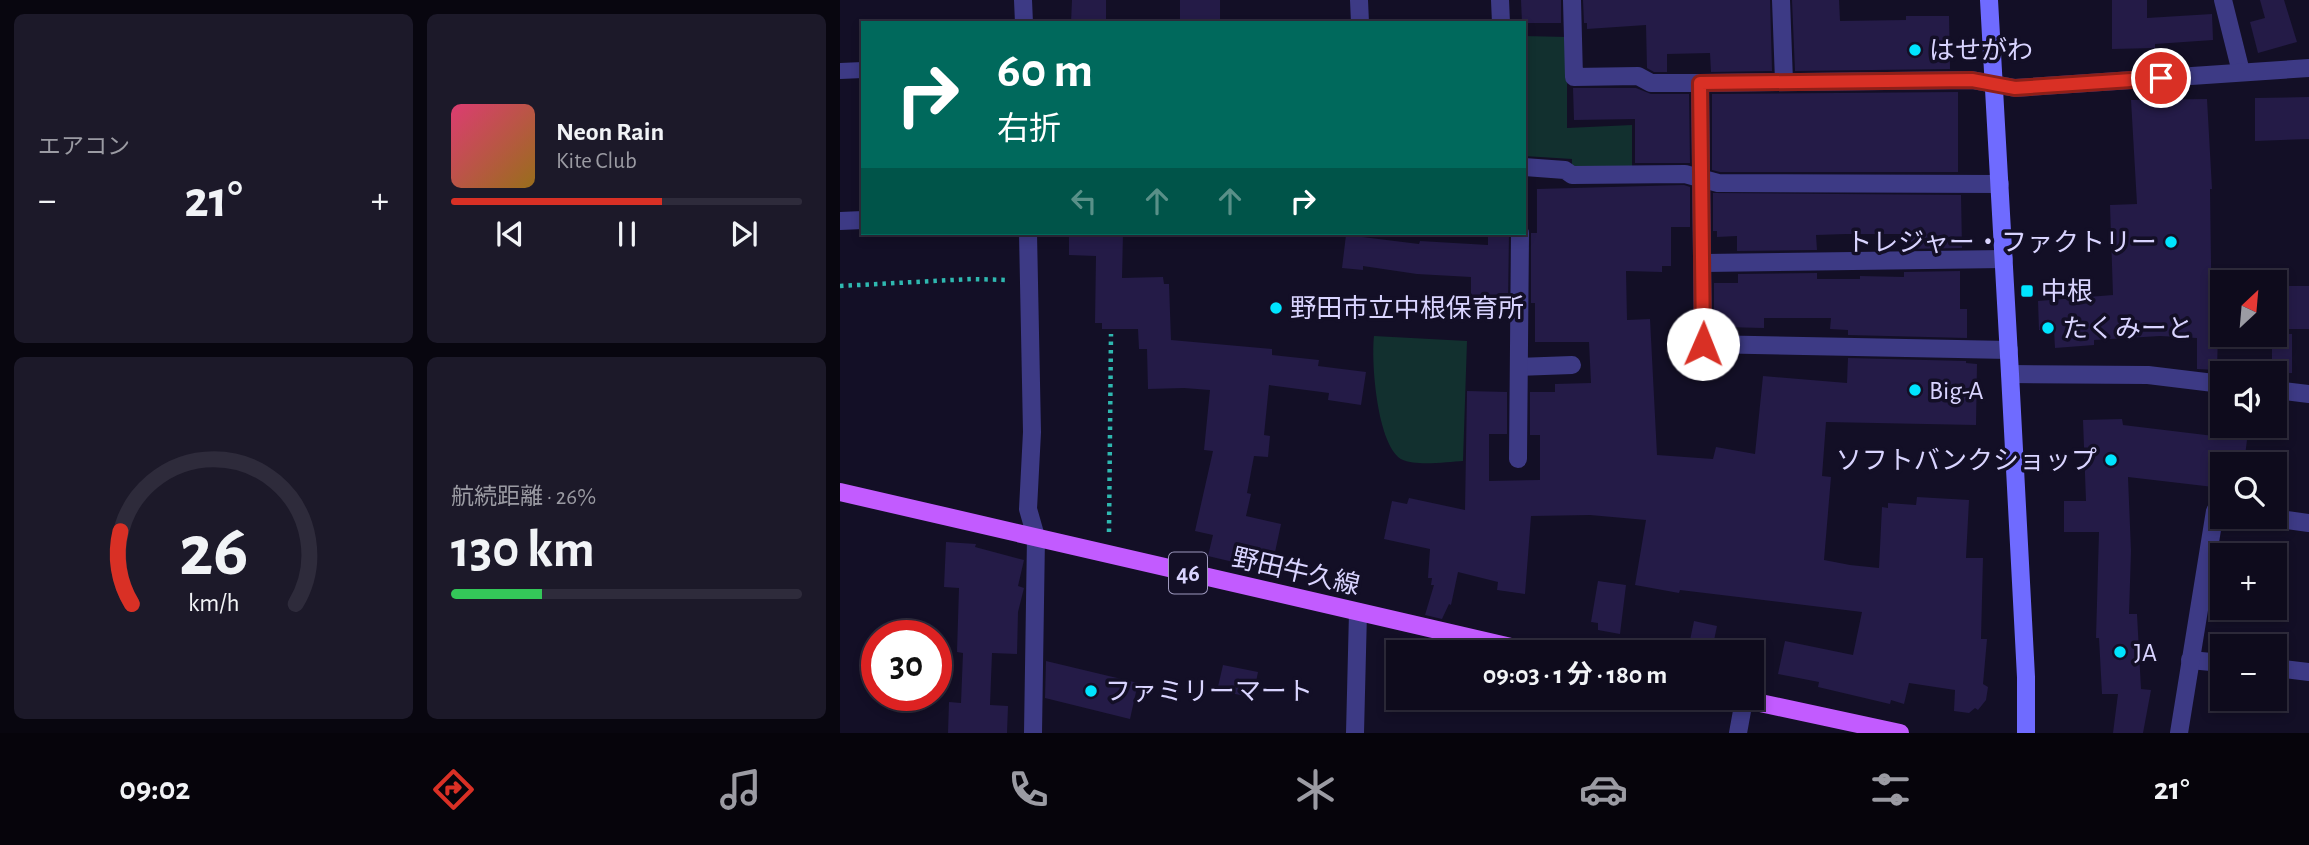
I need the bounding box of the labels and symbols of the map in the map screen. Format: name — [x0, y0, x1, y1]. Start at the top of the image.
place label: はせがわ — [1929, 36, 2033, 64]
marker: はせがわ — [1907, 42, 1923, 58]
pin — [2131, 48, 2191, 108]
place label: トレジャー・ファクトリー — [1846, 230, 2157, 256]
marker: トレジャー・ファクトリー — [2163, 234, 2179, 250]
north arrow — [2210, 270, 2287, 346]
place label: 中根 — [2041, 278, 2093, 305]
marker: 中根 — [2019, 283, 2035, 299]
place label: 野田市立中根保育所 — [1290, 294, 1524, 322]
marker: 野田市立中根保育所 — [1268, 300, 1284, 316]
position arrow — [1666, 307, 1740, 381]
place label: たくみーと — [2062, 316, 2193, 342]
marker: たくみーと — [2040, 320, 2056, 336]
place label: Big-A — [1929, 378, 1984, 404]
marker: Big-A — [1907, 382, 1923, 398]
place label: ソフトバンクショップ — [1836, 447, 2097, 474]
marker: ソフトバンクショップ — [2103, 452, 2119, 468]
street label: 野田牛久線 — [1230, 543, 1362, 599]
road number: 46 — [1169, 552, 1207, 594]
speed limit sign: 30 — [861, 620, 952, 711]
place label: JA — [2134, 640, 2157, 666]
marker: JA — [2112, 644, 2128, 660]
place label: ファミリーマート — [1105, 679, 1313, 705]
marker: ファミリーマート — [1083, 683, 1099, 699]

